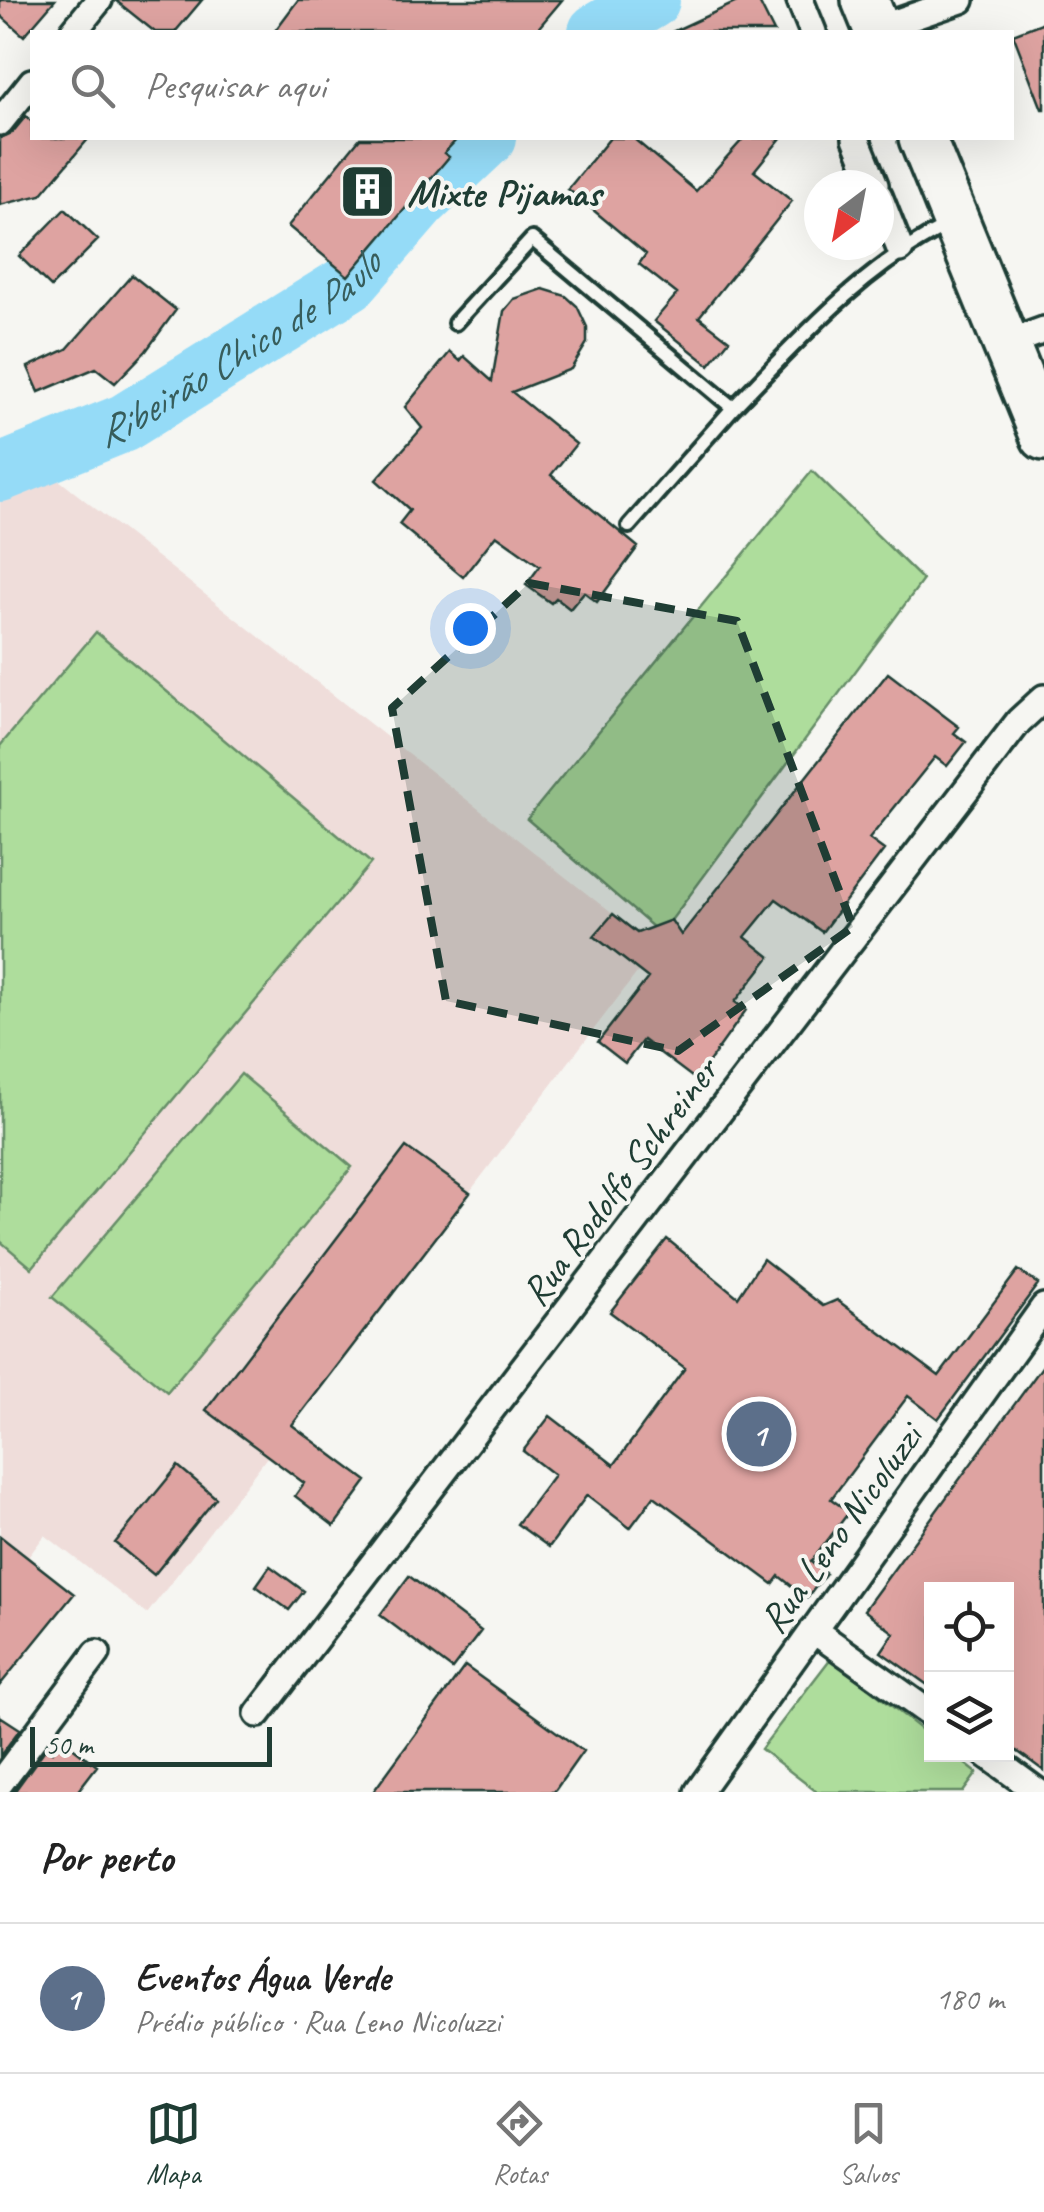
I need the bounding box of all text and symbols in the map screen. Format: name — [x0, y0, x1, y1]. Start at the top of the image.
search box — [30, 30, 1014, 140]
icon: search — [65, 58, 120, 113]
text: Pesquisar aqui — [145, 62, 326, 109]
building icon: Mixte Pijamas — [338, 162, 398, 222]
place label: Mixte Pijamas — [407, 168, 605, 218]
north arrow — [804, 170, 894, 260]
water label: Ribeirão Chico de Paulo — [89, 236, 397, 459]
your location — [445, 603, 496, 654]
street label: Rua Rodolfo Schreiner — [510, 1045, 731, 1316]
pin: 1 — [726, 1396, 792, 1472]
street label: Rua Leno Nicoluzzi — [748, 1411, 936, 1643]
map controls — [924, 1582, 1014, 1762]
button: locate — [924, 1582, 1014, 1672]
button: layers — [924, 1672, 1014, 1762]
scale bar — [30, 1722, 272, 1766]
text: 50 m — [45, 1727, 93, 1762]
text: Por perto — [40, 1831, 173, 1884]
text: Eventos Água Verde — [135, 1954, 390, 2001]
text: 1 — [65, 1978, 80, 2019]
text: 180 m — [935, 1978, 1004, 2019]
text: Prédio público · Rua Leno Nicoluzzi — [135, 2001, 500, 2042]
tab: Mapa — [146, 2096, 201, 2191]
tab: Rotas — [492, 2096, 547, 2191]
tab: Salvos — [839, 2096, 898, 2191]

